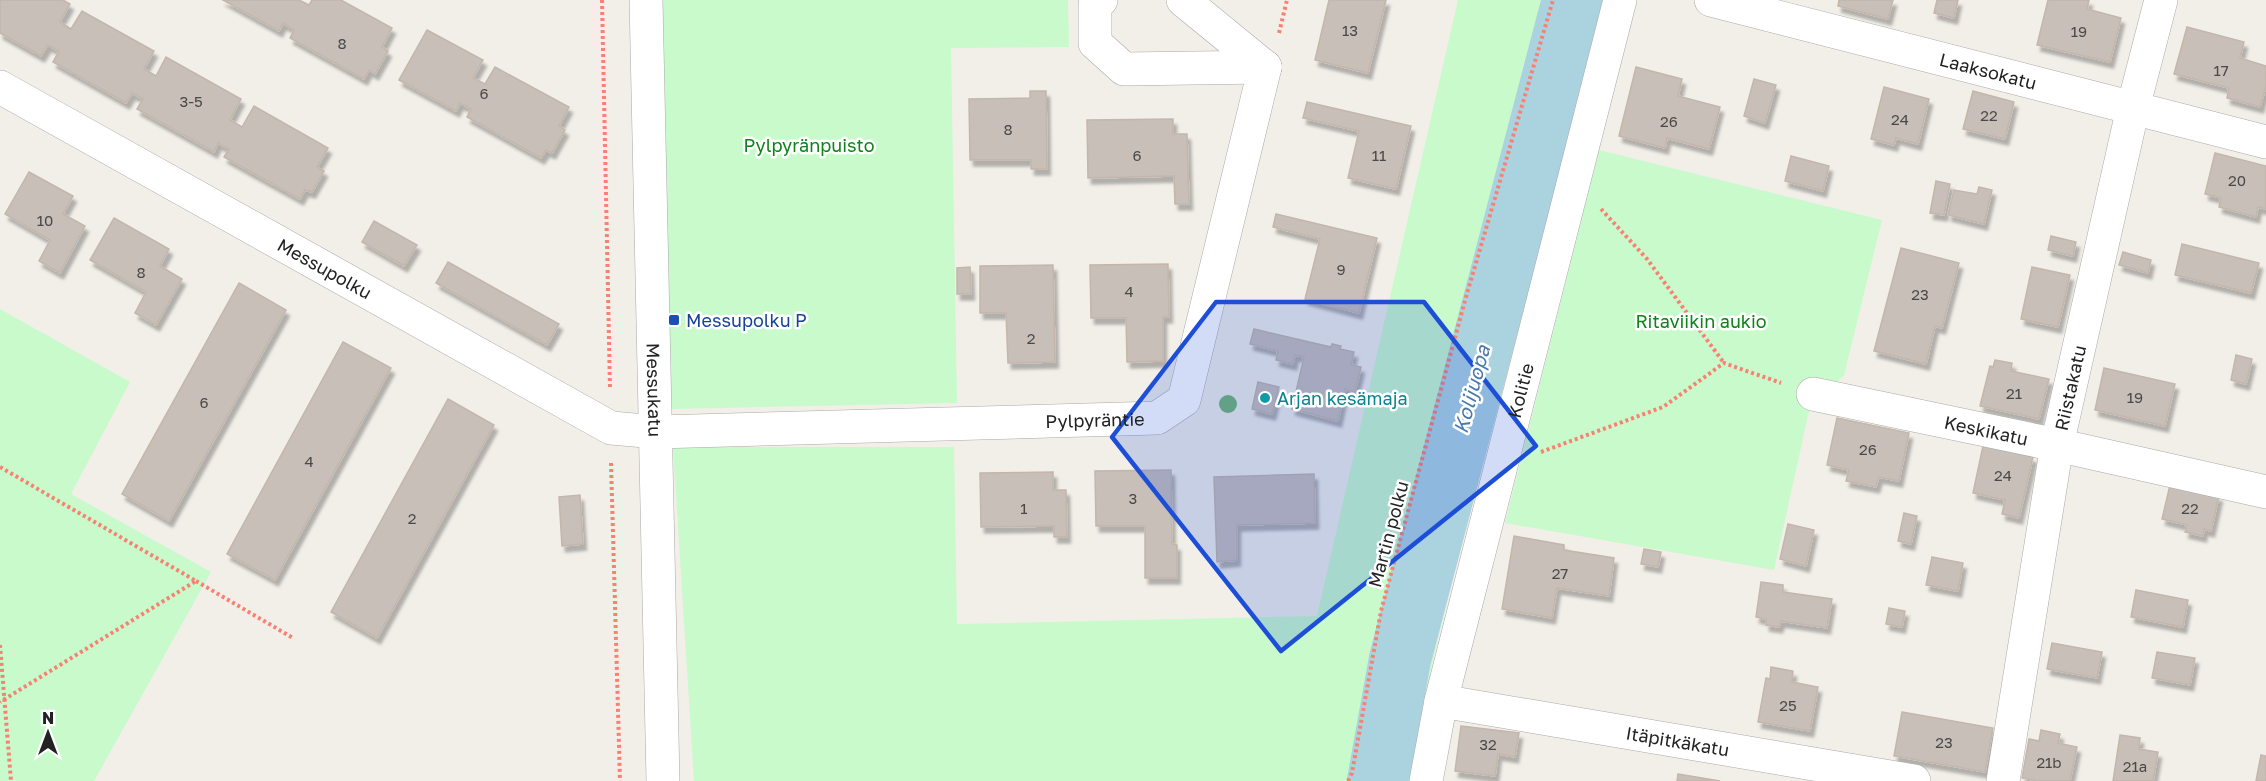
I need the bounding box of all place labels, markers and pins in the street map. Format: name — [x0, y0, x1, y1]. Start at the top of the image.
place label: Messupolku P — [686, 309, 807, 331]
marker: Messupolku P — [667, 313, 681, 327]
place label: Arjan kesämaja — [1277, 387, 1408, 409]
marker: Arjan kesämaja — [1258, 391, 1272, 405]

